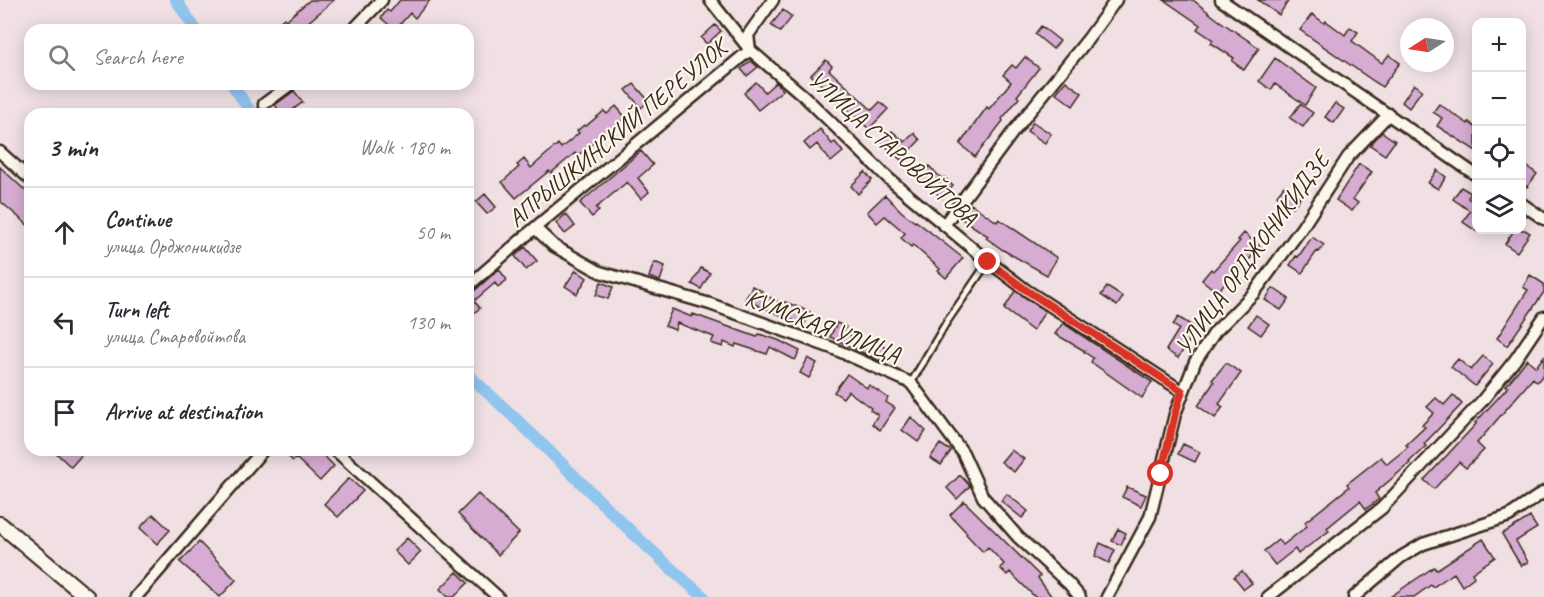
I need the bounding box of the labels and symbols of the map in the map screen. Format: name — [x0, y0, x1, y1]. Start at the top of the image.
north arrow — [1400, 18, 1454, 72]
street label: АПРЫШКИНСКИЙ ПЕРЕУЛОК — [501, 29, 736, 233]
street label: УЛИЦА СТАРОВОЙТОВА — [802, 64, 984, 232]
street label: УЛИЦА ОРДЖОНИКИДЗЕ — [1168, 144, 1337, 360]
route end — [974, 248, 1000, 274]
street label: КУМСКАЯ УЛИЦА — [741, 283, 906, 370]
route start — [1147, 460, 1173, 486]

